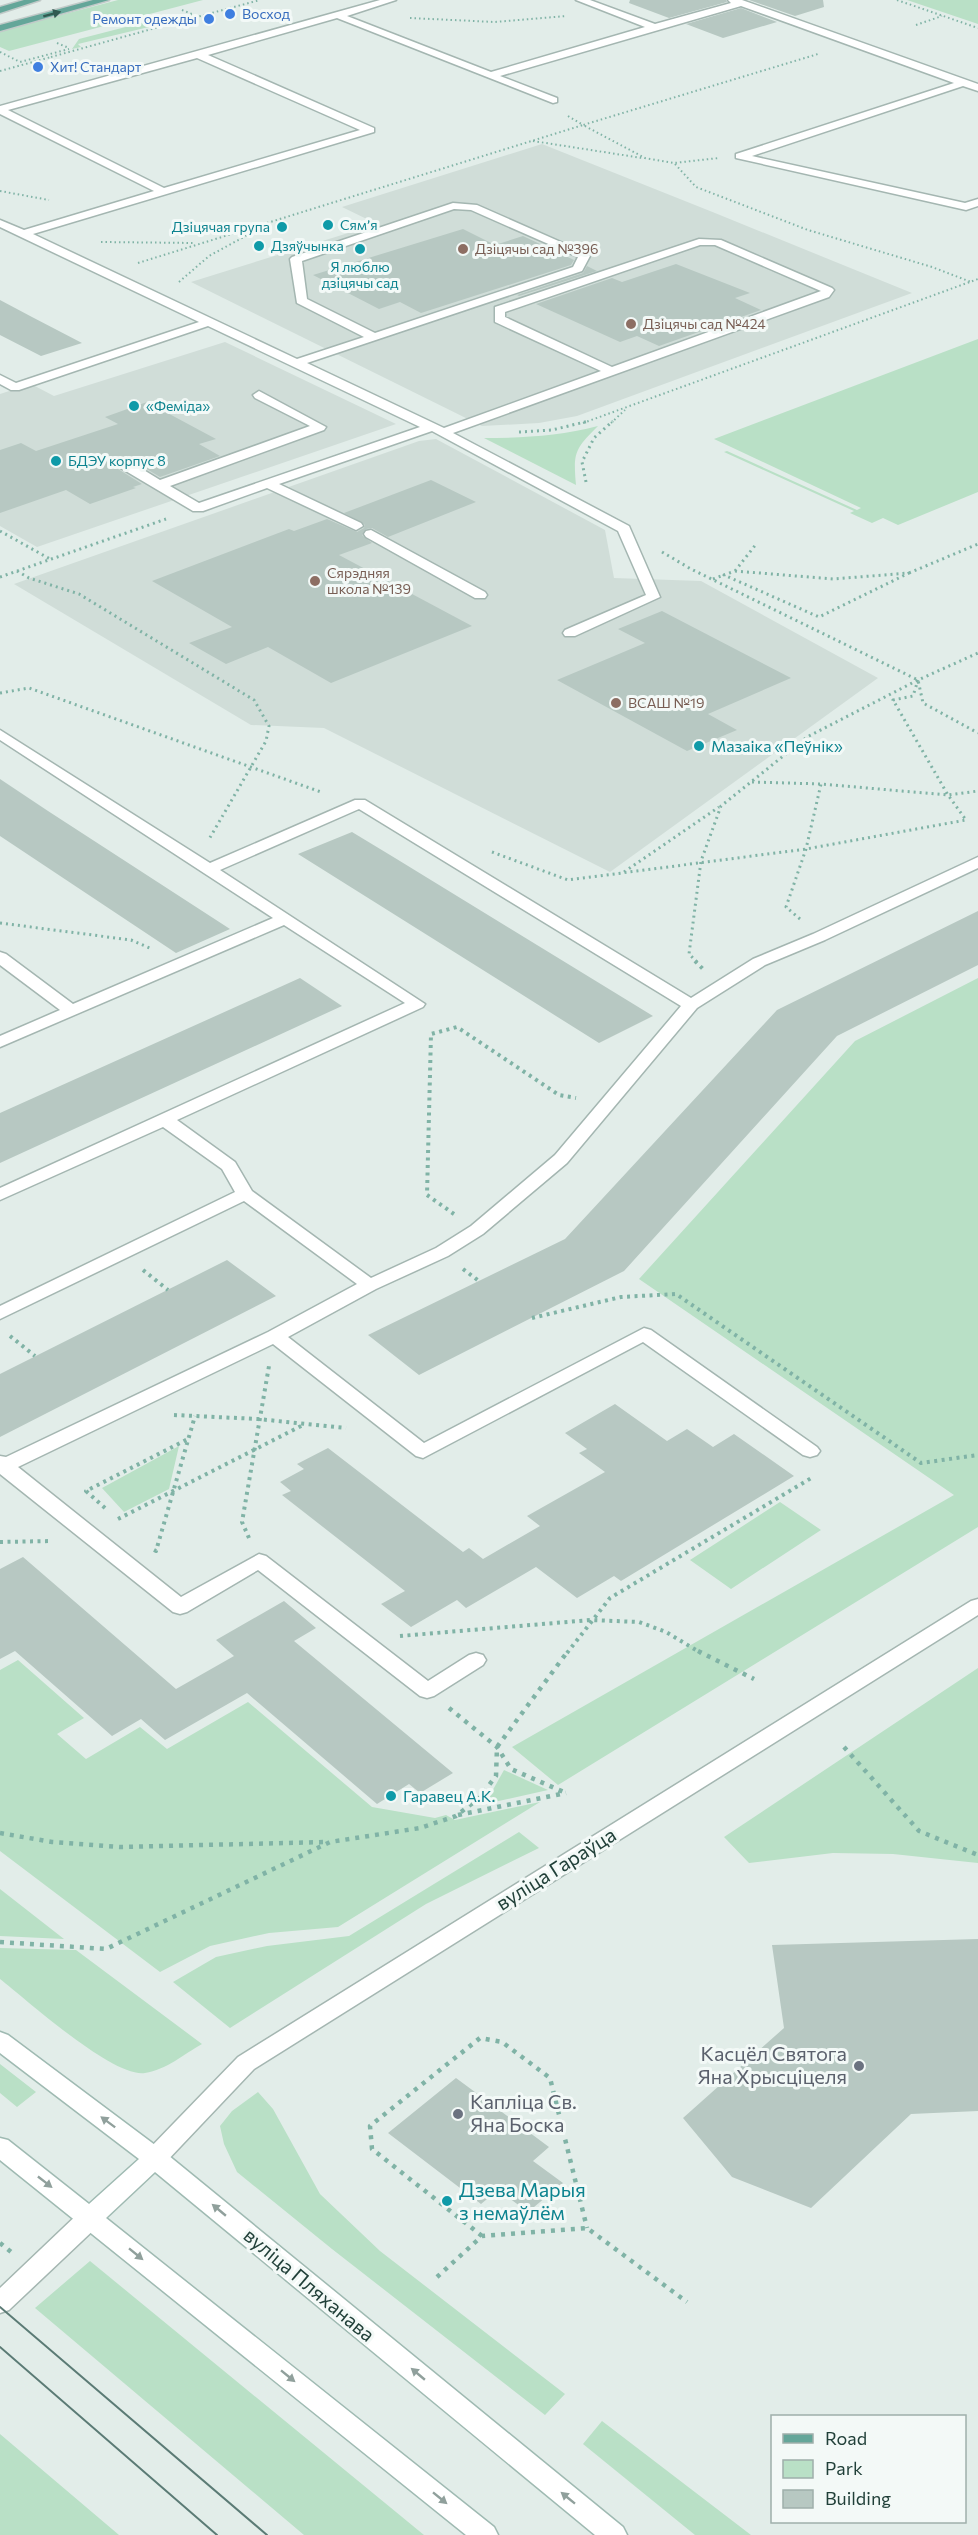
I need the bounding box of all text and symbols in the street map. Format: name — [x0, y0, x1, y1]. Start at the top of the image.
place label: Восход — [242, 5, 290, 22]
marker: Восход — [223, 7, 237, 21]
one-way arrow — [43, 9, 61, 18]
place label: Ремонт одежды — [92, 10, 197, 27]
marker: Ремонт одежды — [202, 12, 216, 26]
place label: Хит! Стандарт — [50, 58, 142, 75]
marker: Хит! Стандарт — [31, 60, 45, 74]
place label: Сямʼя — [340, 216, 378, 233]
place label: Дзіцячая група — [172, 218, 270, 235]
marker: Сямʼя — [321, 218, 335, 232]
marker: Дзіцячая група — [275, 220, 289, 234]
place label: Дзяўчынка — [271, 237, 344, 254]
marker: Дзяўчынка — [252, 239, 266, 253]
place label: Дзіцячы сад №396 — [475, 240, 599, 257]
marker: Я люблю дзіцячы сад — [353, 242, 367, 256]
marker: Дзіцячы сад №396 — [456, 242, 470, 256]
place label: Я люблю дзіцячы сад — [322, 258, 398, 291]
place label: Дзіцячы сад №424 — [643, 315, 766, 332]
marker: Дзіцячы сад №424 — [624, 317, 638, 331]
place label: «Феміда» — [146, 397, 210, 414]
marker: «Феміда» — [127, 399, 141, 413]
place label: БДЭУ корпус 8 — [68, 452, 166, 469]
marker: БДЭУ корпус 8 — [49, 454, 63, 468]
place label: Сярэдняя школа №139 — [327, 564, 411, 597]
marker: Сярэдняя школа №139 — [308, 574, 322, 588]
place label: ВСАШ №19 — [628, 694, 705, 711]
marker: ВСАШ №19 — [609, 696, 623, 710]
place label: Мазаіка «Пеўнік» — [711, 736, 843, 755]
marker: Мазаіка «Пеўнік» — [692, 739, 706, 753]
place label: Гаравец А.К. — [403, 1786, 495, 1805]
marker: Гаравец А.К. — [384, 1789, 398, 1803]
street label: вуліца Гараўца — [491, 1822, 620, 1915]
place label: Касцёл Святога Яна Хрысціцеля — [697, 2041, 847, 2088]
marker: Касцёл Святога Яна Хрысціцеля — [852, 2059, 866, 2073]
place label: Капліца Св. Яна Боска — [470, 2089, 577, 2136]
marker: Капліца Св. Яна Боска — [451, 2107, 465, 2121]
one-way arrow — [100, 2116, 116, 2129]
one-way arrow — [38, 2175, 53, 2187]
place label: Дзева Марыя з немаўлём — [459, 2177, 586, 2224]
marker: Дзева Марыя з немаўлём — [440, 2194, 454, 2208]
one-way arrow — [211, 2205, 226, 2217]
street label: вуліца Пляханава — [239, 2222, 380, 2346]
one-way arrow — [128, 2247, 144, 2260]
one-way arrow — [410, 2369, 425, 2381]
one-way arrow — [280, 2370, 296, 2383]
legend — [771, 2415, 966, 2523]
text: Road — [825, 2427, 867, 2449]
text: Park — [825, 2457, 863, 2479]
text: Building — [825, 2487, 891, 2509]
one-way arrow — [432, 2492, 448, 2505]
one-way arrow — [560, 2492, 576, 2505]

